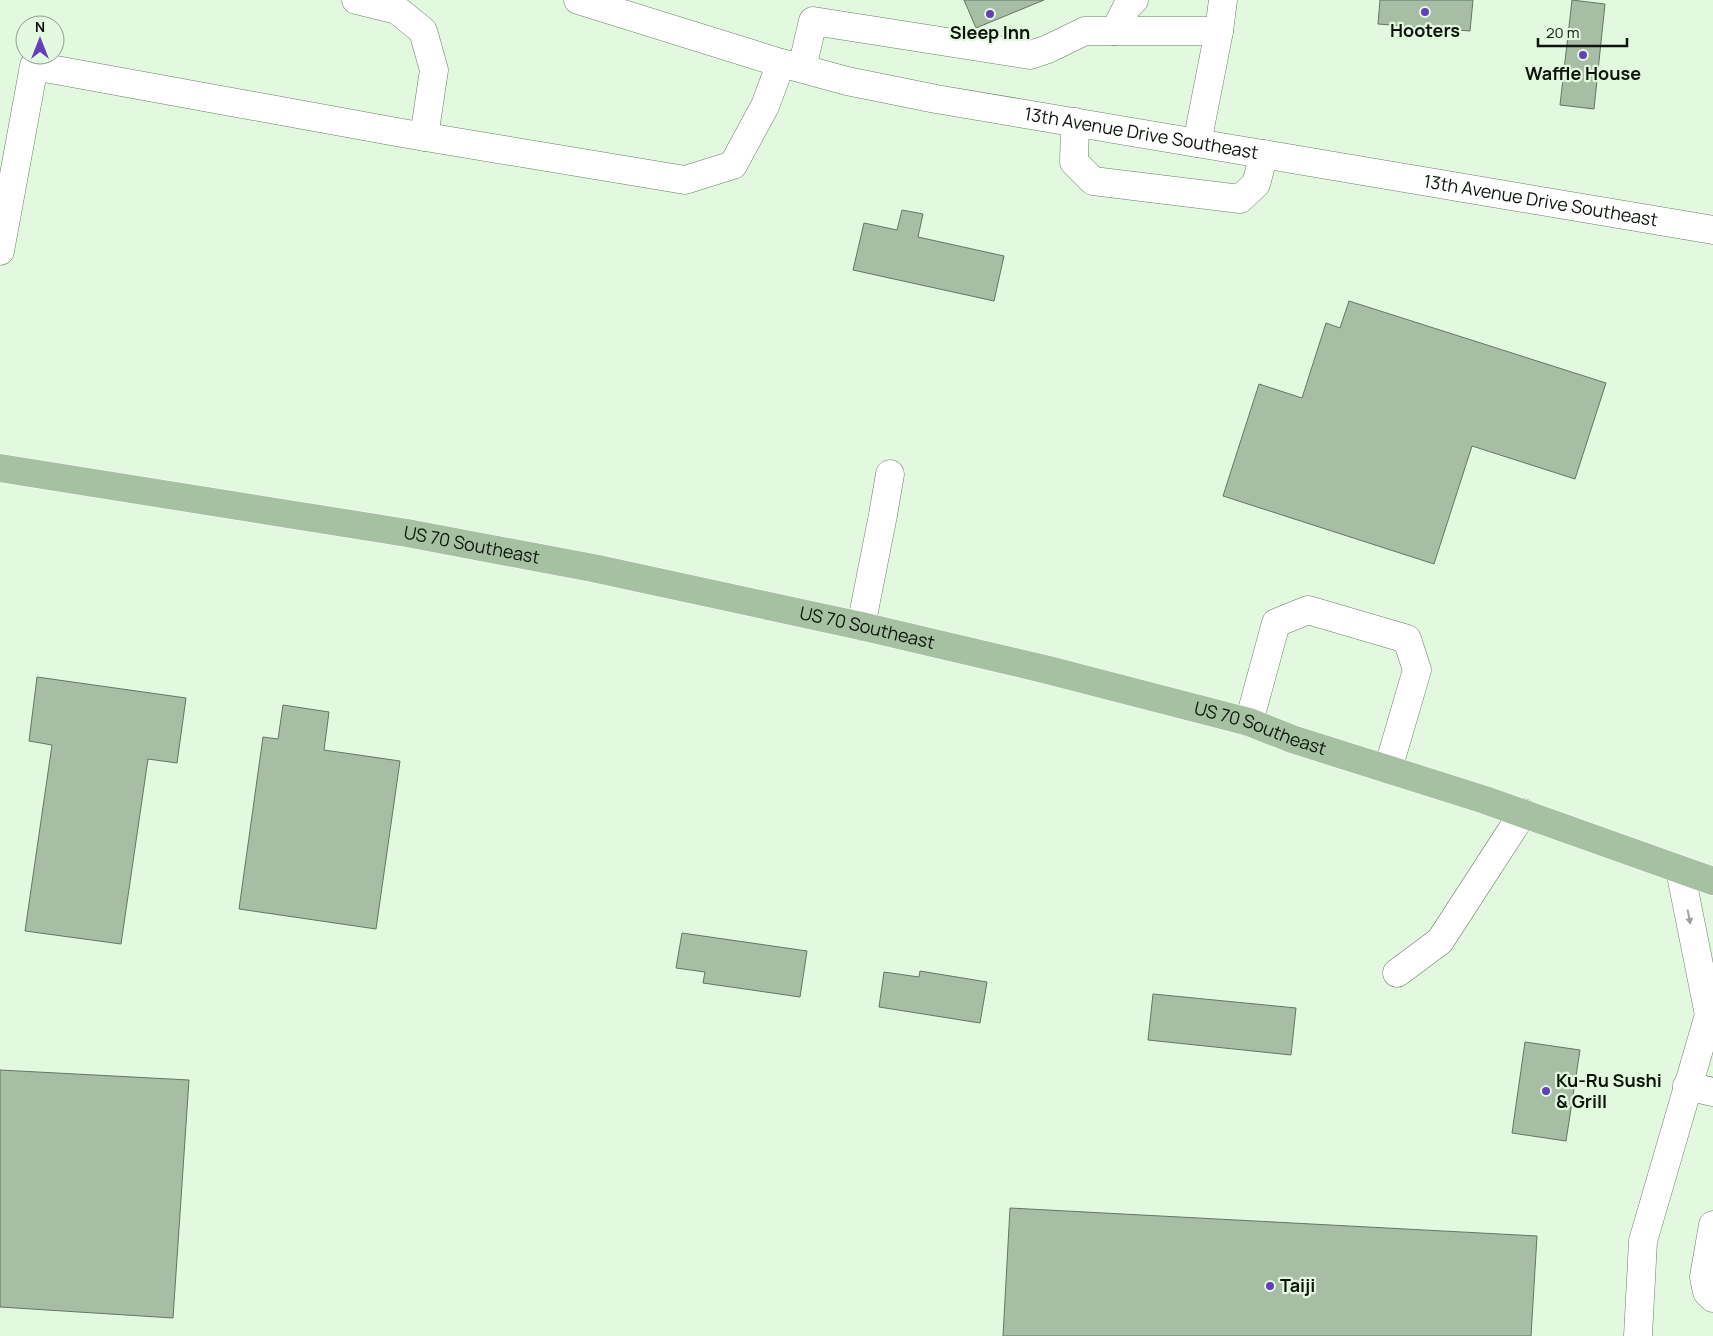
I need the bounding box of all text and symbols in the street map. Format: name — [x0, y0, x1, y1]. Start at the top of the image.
marker: Hooters — [1419, 6, 1431, 18]
marker: Sleep Inn — [984, 8, 996, 20]
north arrow — [15, 15, 65, 65]
scale bar — [1538, 15, 1627, 47]
text: N — [35, 17, 45, 36]
place label: Hooters — [1390, 18, 1460, 42]
place label: Sleep Inn — [950, 20, 1030, 44]
text: 20 m — [1546, 22, 1579, 43]
marker: Waffle House — [1577, 49, 1589, 61]
place label: Waffle House — [1525, 61, 1641, 85]
street label: 13th Avenue Drive Southeast — [1023, 101, 1260, 164]
street label: 13th Avenue Drive Southeast — [1422, 168, 1660, 231]
street label: US 70 Southeast — [402, 520, 542, 569]
street label: US 70 Southeast — [798, 600, 937, 654]
street label: US 70 Southeast — [1192, 695, 1330, 760]
one-way arrow — [1686, 910, 1694, 926]
place label: Ku-Ru Sushi & Grill — [1556, 1068, 1662, 1113]
marker: Ku-Ru Sushi & Grill — [1540, 1085, 1552, 1097]
place label: Taiji — [1280, 1273, 1315, 1297]
marker: Taiji — [1264, 1280, 1276, 1292]

